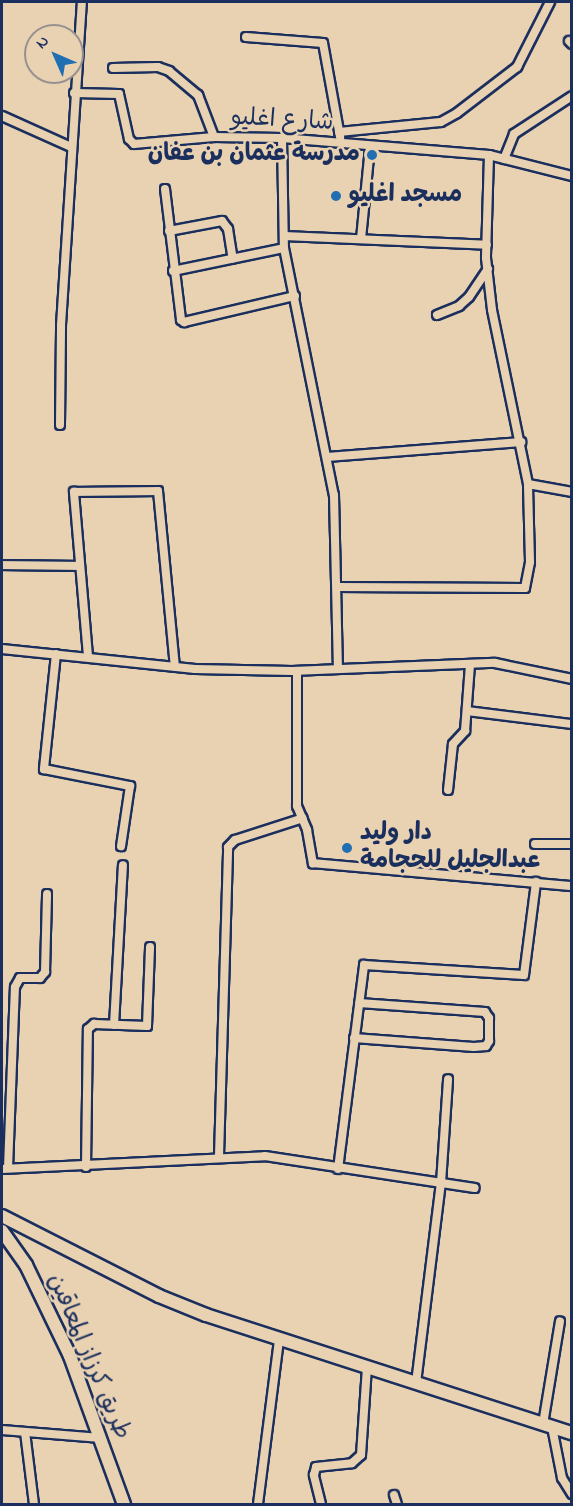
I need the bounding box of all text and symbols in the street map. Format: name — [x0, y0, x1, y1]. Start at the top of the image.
north arrow — [24, 24, 84, 84]
text: N — [30, 30, 55, 55]
street label: شارع اغليو — [230, 104, 334, 138]
place label: مدرسة عثمان بن عفان — [148, 141, 360, 169]
marker: مدرسة عثمان بن عفان — [365, 148, 379, 162]
place label: مسجد اغليو — [348, 182, 462, 210]
marker: مسجد اغليو — [329, 189, 343, 203]
place label: دار وليد عبدالجليل للحجامة — [360, 820, 540, 876]
marker: دار وليد عبدالجليل للحجامة — [338, 839, 356, 857]
street label: طريق كرزاز المعاقين — [40, 1270, 136, 1444]

